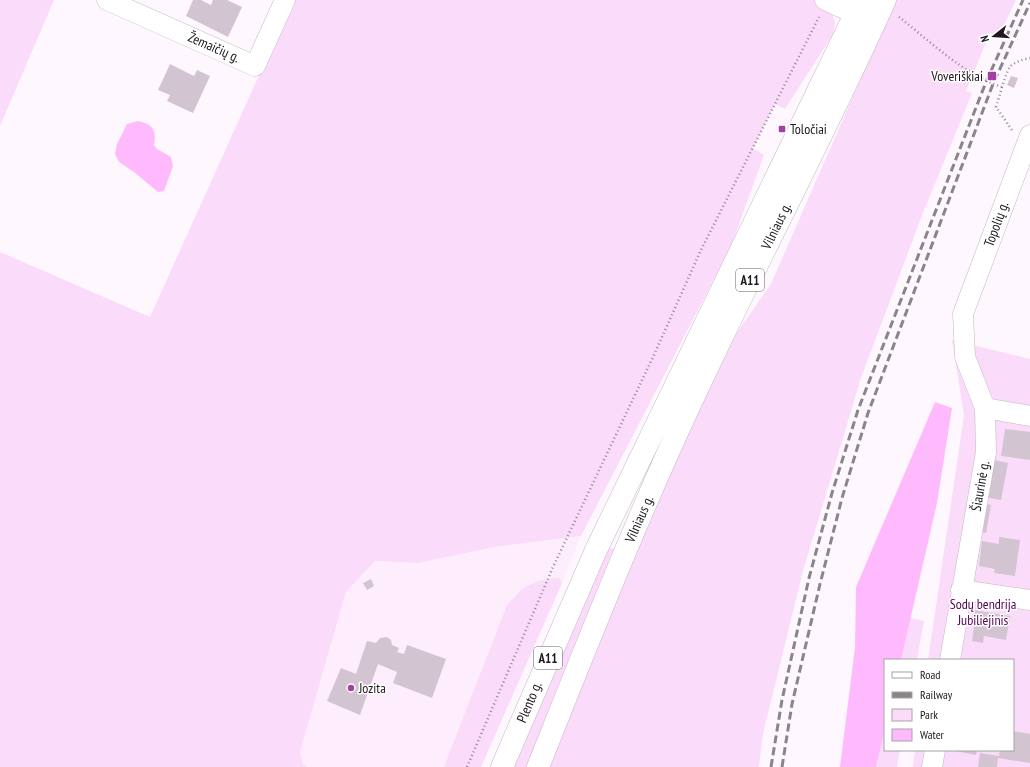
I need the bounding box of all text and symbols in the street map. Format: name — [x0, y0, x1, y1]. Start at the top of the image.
north arrow — [974, 16, 1014, 56]
street label: Žemaičių g. — [185, 28, 243, 66]
text: N — [977, 34, 992, 44]
place label: Voveriškiai — [930, 67, 983, 85]
marker: Voveriškiai — [986, 70, 998, 82]
place label: Toločiai — [790, 120, 827, 138]
marker: Toločiai — [777, 124, 787, 134]
street label: Topolių g. — [980, 199, 1012, 249]
street label: Vilniaus g. — [757, 200, 795, 253]
road number: A11 — [736, 269, 764, 291]
street label: Šiaurinė g. — [967, 459, 993, 513]
street label: Vilniaus g. — [620, 493, 657, 546]
park label: Sodų bendrija Jubiliejinis — [950, 595, 1016, 629]
road number: A11 — [534, 647, 562, 669]
legend — [884, 659, 1014, 751]
text: Road — [920, 667, 940, 682]
place label: Jozita — [358, 679, 386, 697]
street label: Plento g. — [512, 679, 546, 725]
marker: Jozita — [346, 683, 356, 693]
text: Railway — [920, 687, 953, 702]
text: Park — [920, 707, 938, 722]
text: Water — [920, 727, 945, 742]

